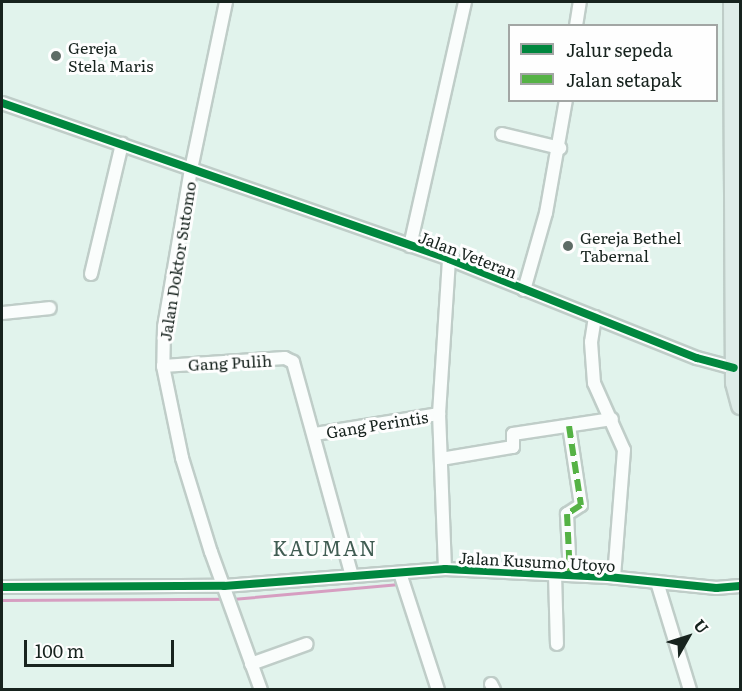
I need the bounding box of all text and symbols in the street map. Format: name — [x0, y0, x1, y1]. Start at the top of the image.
legend — [508, 24, 718, 102]
text: Jalur sepeda — [566, 36, 673, 63]
place label: Gereja Stela Maris — [68, 37, 153, 75]
marker: Gereja Stela Maris — [49, 49, 63, 63]
text: Jalan setapak — [566, 66, 682, 93]
street label: Jalan Doktor Sutomo — [155, 180, 199, 342]
street label: Jalan Veteran — [416, 226, 520, 282]
place label: Gereja Bethel Tabernal — [580, 227, 681, 265]
marker: Gereja Bethel Tabernal — [561, 239, 575, 253]
street label: Gang Pulih — [187, 350, 273, 374]
street label: Gang Perintis — [325, 406, 429, 442]
district label: KAUMAN — [273, 535, 377, 559]
street label: Jalan Kusumo Utoyo — [458, 547, 616, 575]
north arrow — [658, 607, 718, 667]
text: U — [689, 613, 715, 638]
scale bar — [27, 628, 177, 666]
text: 100 m — [35, 637, 84, 664]

